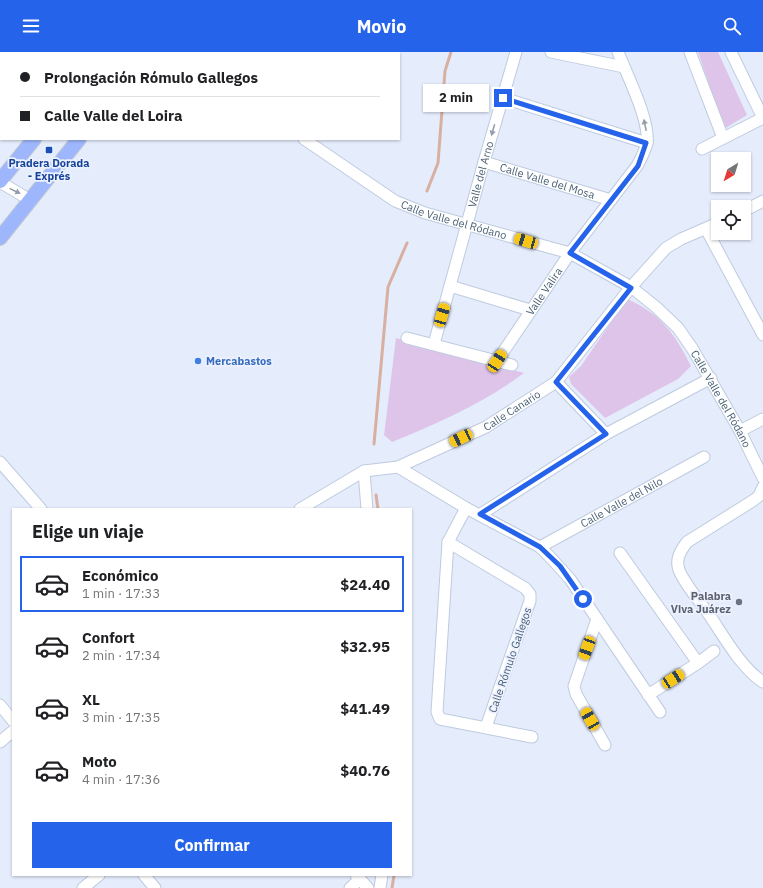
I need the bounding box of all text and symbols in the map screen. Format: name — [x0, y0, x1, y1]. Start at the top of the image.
icon: menu — [20, 15, 42, 37]
text: Movio — [357, 15, 406, 38]
icon: search — [721, 15, 743, 37]
text: Prolongación Rómulo Gallegos — [44, 68, 258, 87]
callout: 2 min — [423, 84, 489, 112]
text: 2 min — [439, 89, 473, 106]
route end — [494, 89, 512, 107]
text: Calle Valle del Loira — [44, 106, 182, 125]
one-way arrow — [641, 119, 647, 131]
one-way arrow — [490, 124, 496, 136]
street label: Valle del Arno — [465, 139, 497, 209]
marker: Pradera Dorada - Exprés — [44, 145, 54, 155]
north arrow — [711, 152, 751, 192]
map controls — [711, 152, 751, 240]
place label: Pradera Dorada - Exprés — [8, 156, 90, 183]
street label: Calle Valle del Mosa — [498, 160, 597, 202]
one-way arrow — [9, 188, 21, 194]
street label: Calle Valle del Ródano — [399, 197, 508, 242]
button: locate — [711, 200, 751, 240]
car — [513, 232, 539, 250]
street label: Valle Valira — [523, 265, 565, 318]
car — [433, 302, 451, 328]
car — [485, 348, 509, 374]
street label: Calle Valle del Ródano — [688, 348, 754, 450]
place label: Mercabastos — [206, 354, 272, 368]
marker: Mercabastos — [193, 356, 203, 366]
street label: Calle Canario — [481, 387, 543, 434]
car — [448, 427, 474, 449]
street label: Calle Valle del Nilo — [578, 474, 665, 531]
text: Elige un viaje — [32, 520, 144, 543]
icon: car — [34, 566, 70, 602]
text: Económico — [82, 566, 158, 585]
text: $24.40 — [340, 575, 390, 594]
text: 1 min · 17:33 — [82, 585, 160, 602]
place label: Palabra Viva Juárez — [671, 589, 731, 616]
route start — [574, 590, 592, 608]
marker: Palabra Viva Juárez — [734, 597, 744, 607]
street label: Calle Rómulo Gallegos — [485, 605, 535, 715]
icon: car — [34, 628, 70, 664]
text: Confort — [82, 628, 135, 647]
car — [577, 635, 597, 661]
text: $32.95 — [340, 637, 390, 656]
text: 2 min · 17:34 — [82, 647, 160, 664]
car — [660, 667, 686, 691]
icon: car — [34, 690, 70, 726]
text: XL — [82, 690, 100, 709]
text: $41.49 — [340, 699, 390, 718]
car — [579, 706, 601, 732]
text: 3 min · 17:35 — [82, 709, 160, 726]
icon: car — [34, 752, 70, 788]
text: Moto — [82, 752, 117, 771]
text: $40.76 — [340, 761, 390, 780]
text: 4 min · 17:36 — [82, 771, 160, 788]
button: Confirmar — [32, 822, 392, 868]

